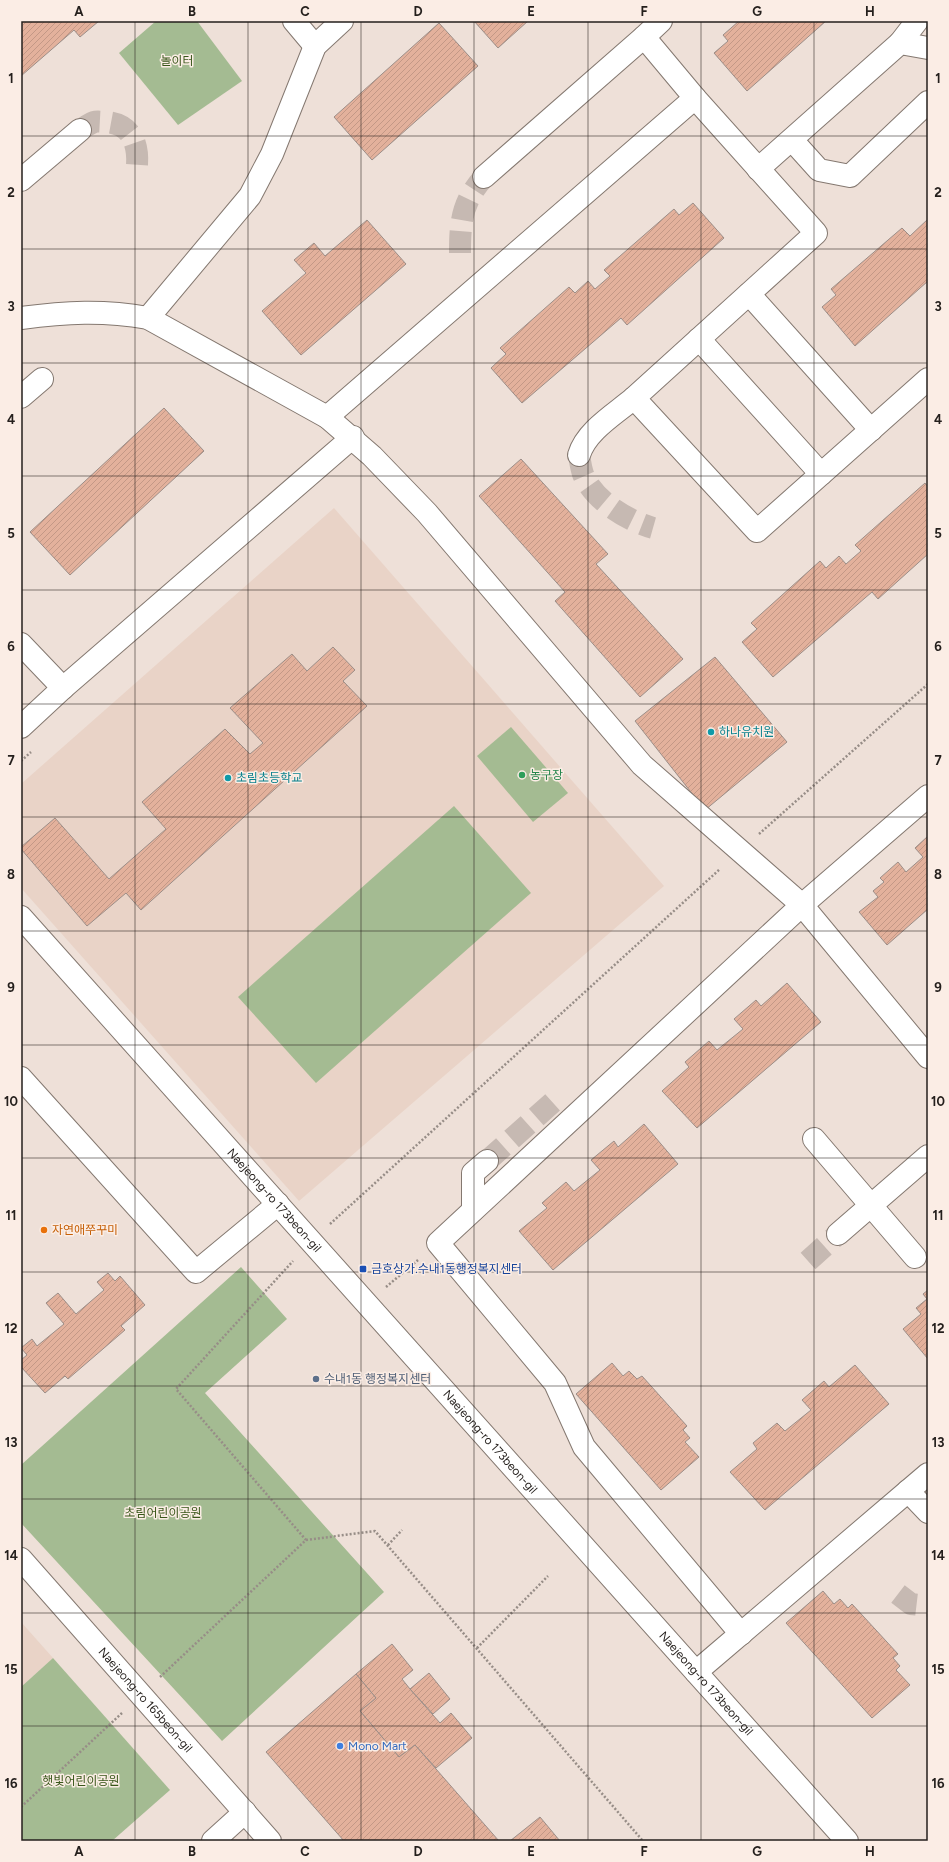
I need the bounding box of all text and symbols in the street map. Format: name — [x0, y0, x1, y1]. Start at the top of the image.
text: A — [74, 4, 84, 19]
text: B — [188, 4, 196, 19]
text: C — [300, 4, 310, 19]
text: D — [413, 4, 423, 19]
text: E — [527, 4, 535, 19]
text: F — [640, 4, 648, 19]
text: G — [752, 4, 762, 19]
text: H — [865, 4, 875, 19]
park label: 놀이터 — [160, 54, 194, 68]
text: 1 — [8, 71, 14, 86]
text: 1 — [935, 71, 941, 86]
text: 2 — [7, 185, 15, 200]
text: 2 — [934, 185, 942, 200]
text: 3 — [7, 299, 15, 314]
text: 3 — [934, 299, 942, 314]
text: 4 — [7, 412, 15, 427]
text: 4 — [934, 412, 942, 427]
text: 5 — [7, 526, 15, 541]
text: 5 — [934, 526, 942, 541]
text: 6 — [7, 639, 15, 654]
text: 6 — [934, 639, 942, 654]
place label: 하나유치원 — [719, 725, 774, 739]
marker: 하나유치원 — [706, 727, 716, 737]
text: 7 — [7, 753, 15, 768]
text: 7 — [934, 753, 942, 768]
place label: 농구장 — [530, 768, 563, 782]
marker: 농구장 — [517, 770, 527, 780]
place label: 초림초등학교 — [236, 771, 302, 785]
marker: 초림초등학교 — [223, 773, 233, 783]
text: 8 — [7, 867, 15, 882]
text: 8 — [934, 867, 942, 882]
text: 9 — [7, 980, 15, 995]
text: 9 — [934, 980, 942, 995]
text: 10 — [4, 1094, 18, 1109]
text: 10 — [931, 1094, 945, 1109]
street label: Naejeong-ro 173beon-gil — [224, 1146, 324, 1255]
text: 11 — [6, 1208, 16, 1223]
text: 11 — [933, 1208, 943, 1223]
place label: 자연애쭈꾸미 — [52, 1223, 118, 1237]
marker: 자연애쭈꾸미 — [39, 1225, 49, 1235]
place label: 금호상가.수내1동행정복지센터 — [371, 1262, 522, 1276]
marker: 금호상가.수내1동행정복지센터 — [358, 1264, 368, 1274]
text: 12 — [4, 1321, 18, 1336]
text: 12 — [931, 1321, 945, 1336]
place label: 수내1동 행정복지센터 — [324, 1372, 431, 1386]
marker: 수내1동 행정복지센터 — [311, 1374, 321, 1384]
street label: Naejeong-ro 173beon-gil — [440, 1387, 540, 1497]
text: 13 — [5, 1435, 17, 1450]
text: 13 — [932, 1435, 944, 1450]
park label: 초림어린이공원 — [124, 1506, 202, 1520]
text: 14 — [4, 1548, 18, 1563]
text: 14 — [931, 1548, 945, 1563]
street label: Naejeong-ro 173beon-gil — [656, 1629, 756, 1738]
street label: Naejeong-ro 165beon-gil — [96, 1645, 195, 1755]
text: 15 — [4, 1662, 18, 1677]
text: 15 — [931, 1662, 945, 1677]
place label: Mono Mart — [348, 1739, 407, 1753]
marker: Mono Mart — [335, 1741, 345, 1751]
park label: 햇빛어린이공원 — [42, 1774, 120, 1788]
text: 16 — [4, 1776, 18, 1791]
text: 16 — [931, 1776, 945, 1791]
text: A — [74, 1844, 84, 1859]
text: B — [188, 1844, 196, 1859]
text: C — [300, 1844, 310, 1859]
text: D — [413, 1844, 423, 1859]
text: E — [527, 1844, 535, 1859]
text: F — [640, 1844, 648, 1859]
text: G — [752, 1844, 762, 1859]
text: H — [865, 1844, 875, 1859]

